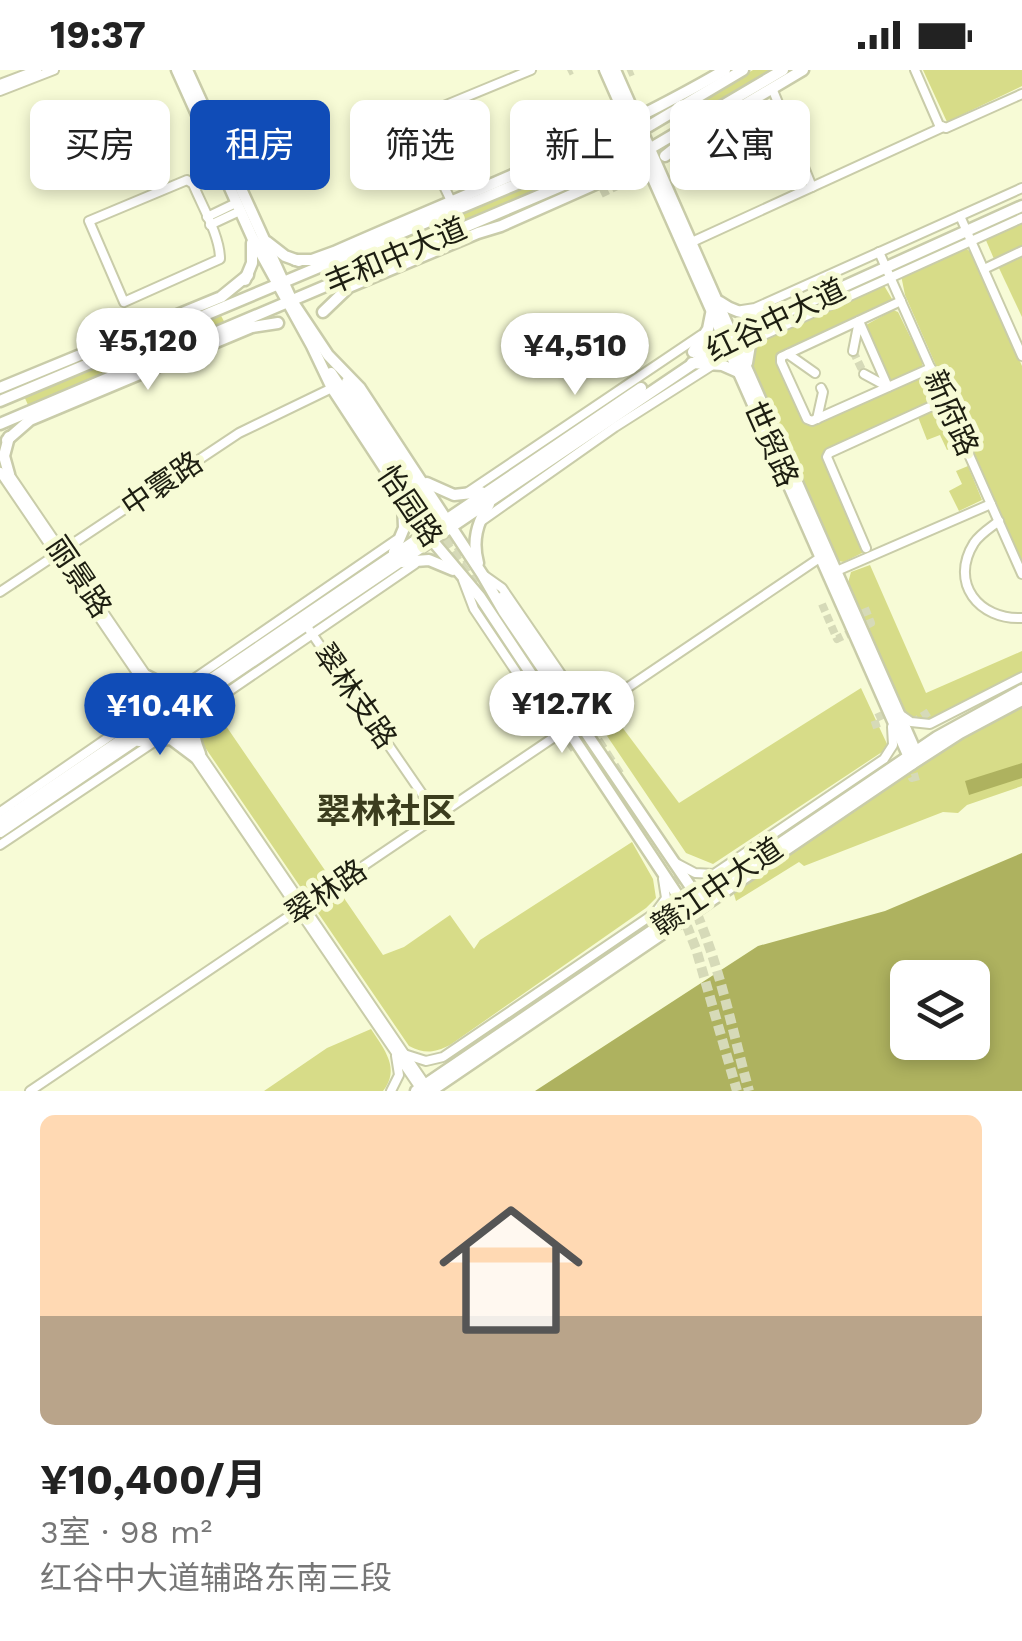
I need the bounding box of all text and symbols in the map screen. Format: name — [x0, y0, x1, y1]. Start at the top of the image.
text: 19:37 — [50, 13, 146, 57]
chip: 买房 — [30, 100, 170, 190]
chip: 租房 — [190, 100, 330, 190]
chip: 筛选 — [350, 100, 490, 190]
chip: 新上 — [510, 100, 650, 190]
chip: 公寓 — [670, 100, 810, 190]
street label: 丰和中大道 — [320, 210, 472, 301]
street label: 红谷中大道 — [701, 271, 851, 368]
pin: ¥5,120 — [67, 308, 229, 393]
pin: ¥4,510 — [494, 313, 656, 398]
text: ¥5,120 — [98, 321, 198, 359]
text: ¥4,510 — [523, 326, 627, 364]
street label: 新府路 — [917, 365, 986, 461]
street label: 世贸路 — [737, 396, 806, 492]
street label: 中寰路 — [115, 444, 209, 523]
street label: 怡园路 — [371, 459, 450, 553]
street label: 丽景路 — [40, 530, 119, 624]
street label: 翠林支路 — [307, 637, 404, 755]
pin: ¥12.7K — [481, 671, 643, 756]
pin: ¥10.4K — [79, 673, 241, 758]
text: ¥12.7K — [511, 684, 613, 722]
text: ¥10.4K — [106, 686, 214, 724]
district label: 翠林社区 — [316, 790, 456, 832]
street label: 赣江中大道 — [645, 830, 789, 943]
street label: 翠林路 — [279, 852, 373, 931]
map controls — [890, 960, 990, 1060]
button: layers — [890, 960, 990, 1060]
icon: home — [421, 1180, 601, 1360]
text: ¥10,400/月 — [40, 1455, 267, 1504]
text: 3室 · 98 m² — [40, 1513, 212, 1551]
text: 红谷中大道辅路东南三段 — [40, 1559, 392, 1597]

